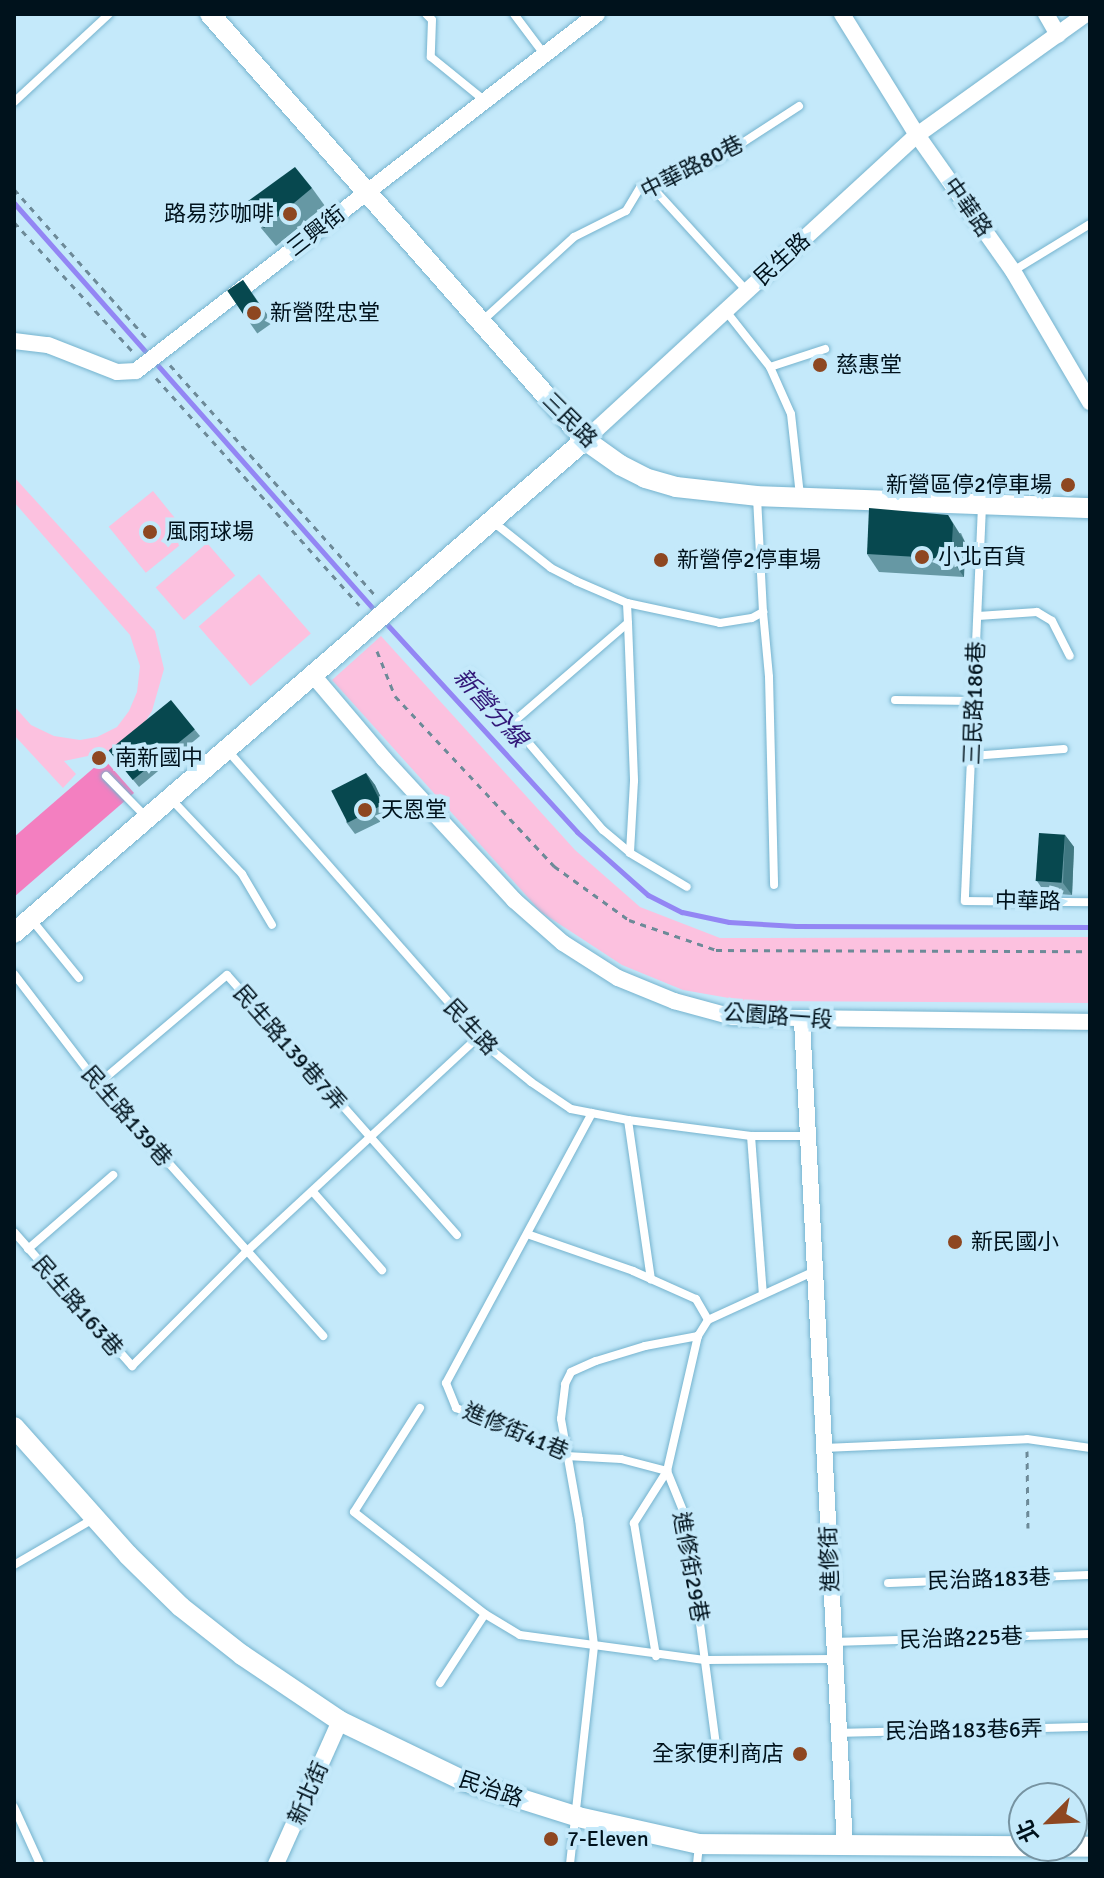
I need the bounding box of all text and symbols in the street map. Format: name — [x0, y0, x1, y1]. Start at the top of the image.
street label: 中華路80巷 — [636, 130, 748, 204]
street label: 中華路 — [938, 172, 998, 242]
street label: 三興街 — [282, 200, 350, 262]
place label: 路易莎咖啡 — [164, 201, 274, 227]
marker: 路易莎咖啡 — [281, 205, 299, 223]
street label: 民生路 — [749, 227, 815, 291]
place label: 新營陞忠堂 — [270, 300, 380, 326]
marker: 新營陞忠堂 — [245, 304, 263, 322]
place label: 慈惠堂 — [836, 352, 902, 378]
marker: 慈惠堂 — [811, 356, 829, 374]
street label: 三民路 — [537, 387, 603, 453]
place label: 新營區停2停車場 — [886, 472, 1052, 498]
marker: 新營區停2停車場 — [1059, 476, 1077, 494]
place label: 風雨球場 — [166, 519, 254, 545]
marker: 風雨球場 — [141, 523, 159, 541]
place label: 小北百貨 — [938, 544, 1026, 570]
place label: 新營停2停車場 — [677, 547, 821, 573]
marker: 小北百貨 — [913, 548, 931, 566]
marker: 新營停2停車場 — [652, 551, 670, 569]
street label: 三民路186巷 — [959, 641, 989, 765]
water label: 新營分線 — [447, 663, 533, 753]
place label: 南新國中 — [115, 745, 203, 771]
marker: 南新國中 — [90, 749, 108, 767]
place label: 天恩堂 — [381, 797, 447, 823]
marker: 天恩堂 — [356, 801, 374, 819]
street label: 中華路 — [995, 887, 1061, 915]
street label: 民生路139巷7弄 — [228, 980, 352, 1116]
street label: 民生路 — [439, 994, 503, 1060]
street label: 公園路一段 — [722, 999, 834, 1033]
street label: 民生路139巷 — [76, 1061, 178, 1171]
place label: 新民國小 — [971, 1229, 1059, 1255]
marker: 新民國小 — [946, 1233, 964, 1251]
street label: 民生路163巷 — [27, 1251, 129, 1361]
street label: 進修街41巷 — [459, 1397, 573, 1465]
street label: 進修街29巷 — [668, 1510, 714, 1624]
street label: 進修街 — [815, 1526, 843, 1592]
street label: 民治路183巷 — [927, 1564, 1051, 1594]
street label: 民治路225巷 — [899, 1623, 1023, 1653]
street label: 民治路183巷6弄 — [885, 1715, 1043, 1745]
place label: 全家便利商店 — [652, 1741, 784, 1767]
marker: 全家便利商店 — [791, 1745, 809, 1763]
street label: 新北街 — [283, 1757, 333, 1829]
street label: 民治路 — [456, 1766, 526, 1812]
north arrow — [1008, 1782, 1088, 1862]
text: 北 — [1011, 1816, 1044, 1847]
place label: 7-Eleven — [567, 1826, 649, 1852]
marker: 7-Eleven — [542, 1830, 560, 1848]

